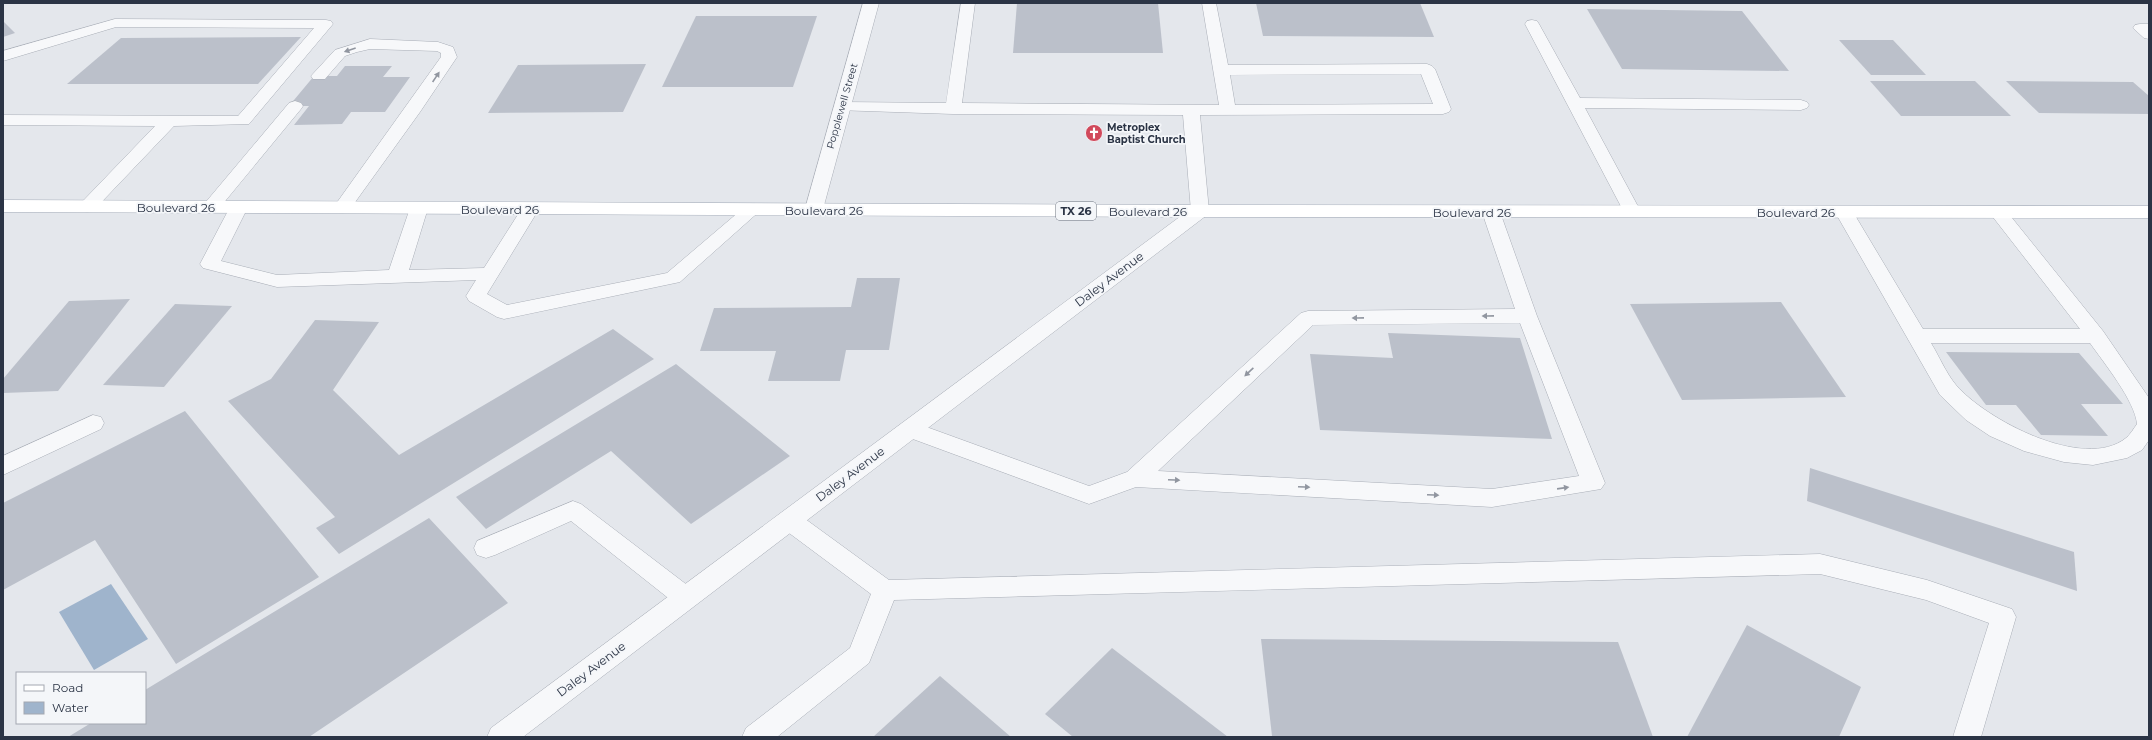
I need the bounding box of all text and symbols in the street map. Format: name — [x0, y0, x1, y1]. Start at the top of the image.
one-way arrow — [343, 47, 355, 53]
street label: Popplewell Street — [824, 62, 860, 150]
one-way arrow — [432, 71, 440, 82]
place label: Metroplex Baptist Church — [1107, 121, 1186, 146]
church icon: Metroplex Baptist Church — [1084, 123, 1104, 143]
street label: Boulevard 26 — [137, 200, 215, 215]
street label: Boulevard 26 — [461, 202, 539, 217]
road number: TX 26 — [1056, 202, 1096, 220]
street label: Boulevard 26 — [785, 203, 863, 218]
street label: Boulevard 26 — [1109, 204, 1187, 219]
street label: Boulevard 26 — [1433, 205, 1511, 220]
street label: Boulevard 26 — [1757, 205, 1835, 220]
street label: Daley Avenue — [1072, 248, 1146, 310]
one-way arrow — [1482, 313, 1494, 320]
one-way arrow — [1351, 315, 1364, 321]
one-way arrow — [1244, 368, 1254, 377]
street label: Daley Avenue — [813, 443, 887, 505]
one-way arrow — [1168, 476, 1180, 483]
one-way arrow — [1298, 484, 1310, 491]
one-way arrow — [1557, 485, 1569, 491]
one-way arrow — [1427, 491, 1439, 498]
street label: Daley Avenue — [554, 638, 628, 700]
legend — [16, 672, 146, 724]
text: Road — [52, 680, 83, 695]
text: Water — [52, 700, 89, 715]

